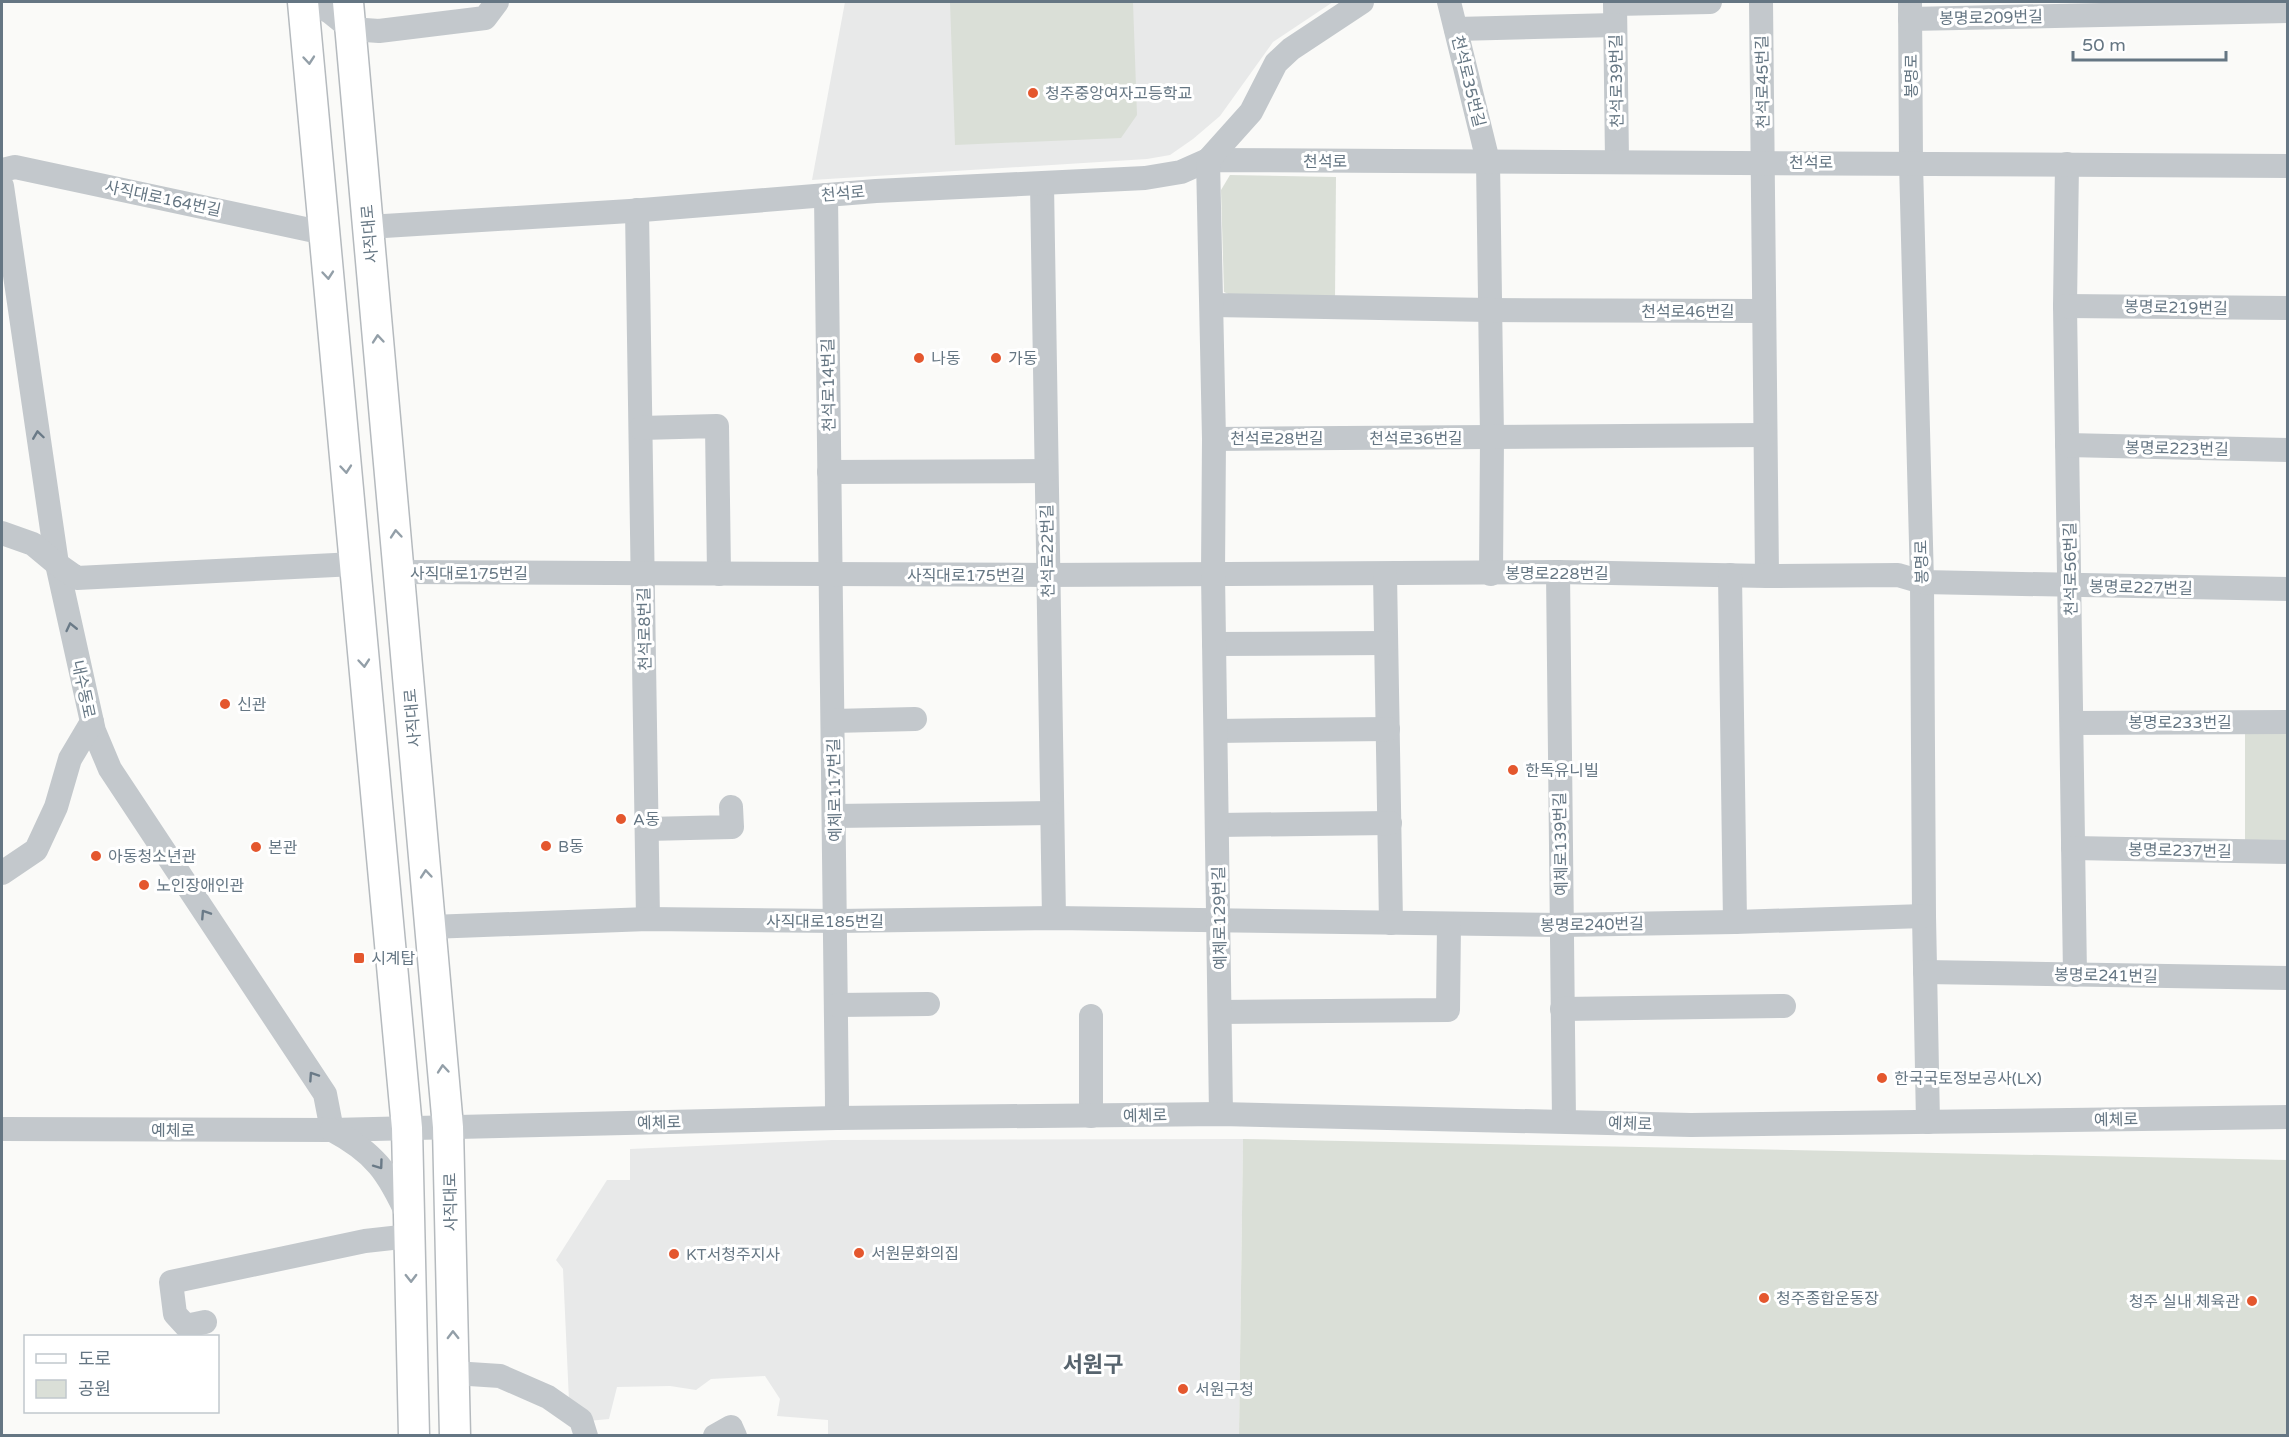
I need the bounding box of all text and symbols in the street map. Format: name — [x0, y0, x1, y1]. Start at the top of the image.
street label: 봉명로209번길 — [1939, 7, 2043, 29]
scale bar — [2073, 24, 2226, 62]
street label: 천석로35번길 — [1447, 33, 1489, 129]
street label: 천석로39번길 — [1606, 34, 1628, 128]
text: 50 m — [2082, 34, 2126, 56]
street label: 천석로45번길 — [1752, 35, 1774, 129]
street label: 봉명로 — [1902, 54, 1922, 98]
one-way arrow — [302, 55, 315, 64]
place label: 청주중앙여자고등학교 — [1045, 84, 1192, 104]
marker: 청주중앙여자고등학교 — [1026, 86, 1040, 100]
street label: 천석로 — [1303, 152, 1347, 172]
street label: 천석로 — [1789, 153, 1833, 173]
street label: 사직대로164번길 — [103, 177, 223, 221]
street label: 천석로 — [820, 182, 866, 206]
street label: 사직대로 — [357, 203, 383, 264]
one-way arrow — [321, 270, 334, 279]
street label: 봉명로219번길 — [2124, 297, 2228, 319]
street label: 천석로46번길 — [1641, 302, 1735, 322]
one-way arrow — [372, 335, 385, 344]
street label: 천석로14번길 — [818, 338, 840, 432]
place label: 나동 — [931, 349, 961, 369]
place label: 가동 — [1008, 349, 1038, 369]
marker: 나동 — [912, 351, 926, 365]
marker: 가동 — [989, 351, 1003, 365]
street label: 천석로28번길 — [1230, 429, 1324, 449]
street label: 천석로36번길 — [1369, 429, 1463, 449]
one-way arrow — [32, 430, 44, 439]
street label: 봉명로223번길 — [2125, 438, 2229, 460]
one-way arrow — [339, 464, 352, 474]
street label: 천석로22번길 — [1037, 504, 1059, 598]
street label: 천석로56번길 — [2060, 522, 2082, 616]
one-way arrow — [390, 529, 403, 538]
street label: 봉명로 — [1912, 539, 1932, 584]
street label: 사직대로175번길 — [410, 564, 528, 584]
street label: 봉명로228번길 — [1505, 564, 1609, 584]
street label: 사직대로175번길 — [907, 566, 1025, 586]
street label: 봉명로227번길 — [2089, 577, 2193, 599]
street label: 천석로8번길 — [634, 587, 656, 671]
one-way arrow — [65, 622, 78, 632]
street label: 내수동로 — [67, 658, 99, 720]
one-way arrow — [357, 659, 370, 668]
street label: 사직대로 — [400, 687, 426, 748]
place label: 신관 — [237, 695, 267, 715]
marker: 신관 — [218, 697, 232, 711]
street label: 봉명로233번길 — [2128, 713, 2232, 733]
street label: 예체로117번길 — [824, 738, 846, 842]
place label: 한독유니빌 — [1525, 761, 1599, 781]
marker: 한독유니빌 — [1506, 763, 1520, 777]
street label: 예체로139번길 — [1550, 792, 1572, 896]
place label: A동 — [633, 810, 660, 830]
marker: A동 — [614, 812, 628, 826]
place label: B동 — [558, 837, 584, 857]
place label: 본관 — [268, 838, 298, 858]
marker: B동 — [539, 839, 553, 853]
marker: 본관 — [249, 840, 263, 854]
street label: 봉명로237번길 — [2128, 840, 2232, 862]
place label: 아동청소년관 — [108, 847, 197, 867]
marker: 아동청소년관 — [89, 849, 103, 863]
street label: 예체로129번길 — [1209, 866, 1231, 970]
one-way arrow — [420, 870, 433, 879]
place label: 노인장애인관 — [156, 876, 245, 896]
marker: 노인장애인관 — [137, 878, 151, 892]
one-way arrow — [201, 909, 212, 920]
street label: 사직대로185번길 — [766, 912, 884, 932]
street label: 봉명로240번길 — [1540, 914, 1644, 936]
place label: 시계탑 — [371, 949, 415, 969]
marker: 시계탑 — [352, 951, 366, 965]
street label: 봉명로241번길 — [2054, 965, 2158, 987]
one-way arrow — [437, 1064, 450, 1073]
place label: 한국국토정보공사(LX) — [1894, 1069, 2042, 1089]
marker: 한국국토정보공사(LX) — [1875, 1071, 1889, 1085]
one-way arrow — [309, 1072, 320, 1083]
street label: 예체로 — [1123, 1106, 1168, 1126]
street label: 예체로 — [2094, 1110, 2139, 1130]
street label: 예체로 — [637, 1113, 682, 1133]
street label: 예체로 — [1608, 1113, 1653, 1135]
street label: 예체로 — [151, 1121, 195, 1141]
one-way arrow — [371, 1158, 382, 1169]
street label: 사직대로 — [440, 1172, 462, 1232]
place label: 서원문화의집 — [871, 1244, 959, 1264]
place label: KT서청주지사 — [686, 1245, 780, 1265]
marker: 서원문화의집 — [852, 1246, 866, 1260]
marker: KT서청주지사 — [667, 1247, 681, 1261]
one-way arrow — [404, 1273, 417, 1282]
place label: 청주종합운동장 — [1776, 1289, 1879, 1309]
marker: 청주종합운동장 — [1757, 1291, 1771, 1305]
place label: 청주 실내 체육관 — [2129, 1292, 2240, 1312]
marker: 청주 실내 체육관 — [2245, 1294, 2259, 1308]
one-way arrow — [446, 1331, 459, 1340]
legend — [24, 1335, 219, 1413]
text: 도로 — [78, 1348, 111, 1370]
district label: 서원구 — [1063, 1352, 1123, 1378]
text: 공원 — [78, 1378, 111, 1400]
place label: 서원구청 — [1195, 1380, 1254, 1400]
marker: 서원구청 — [1176, 1382, 1190, 1396]

